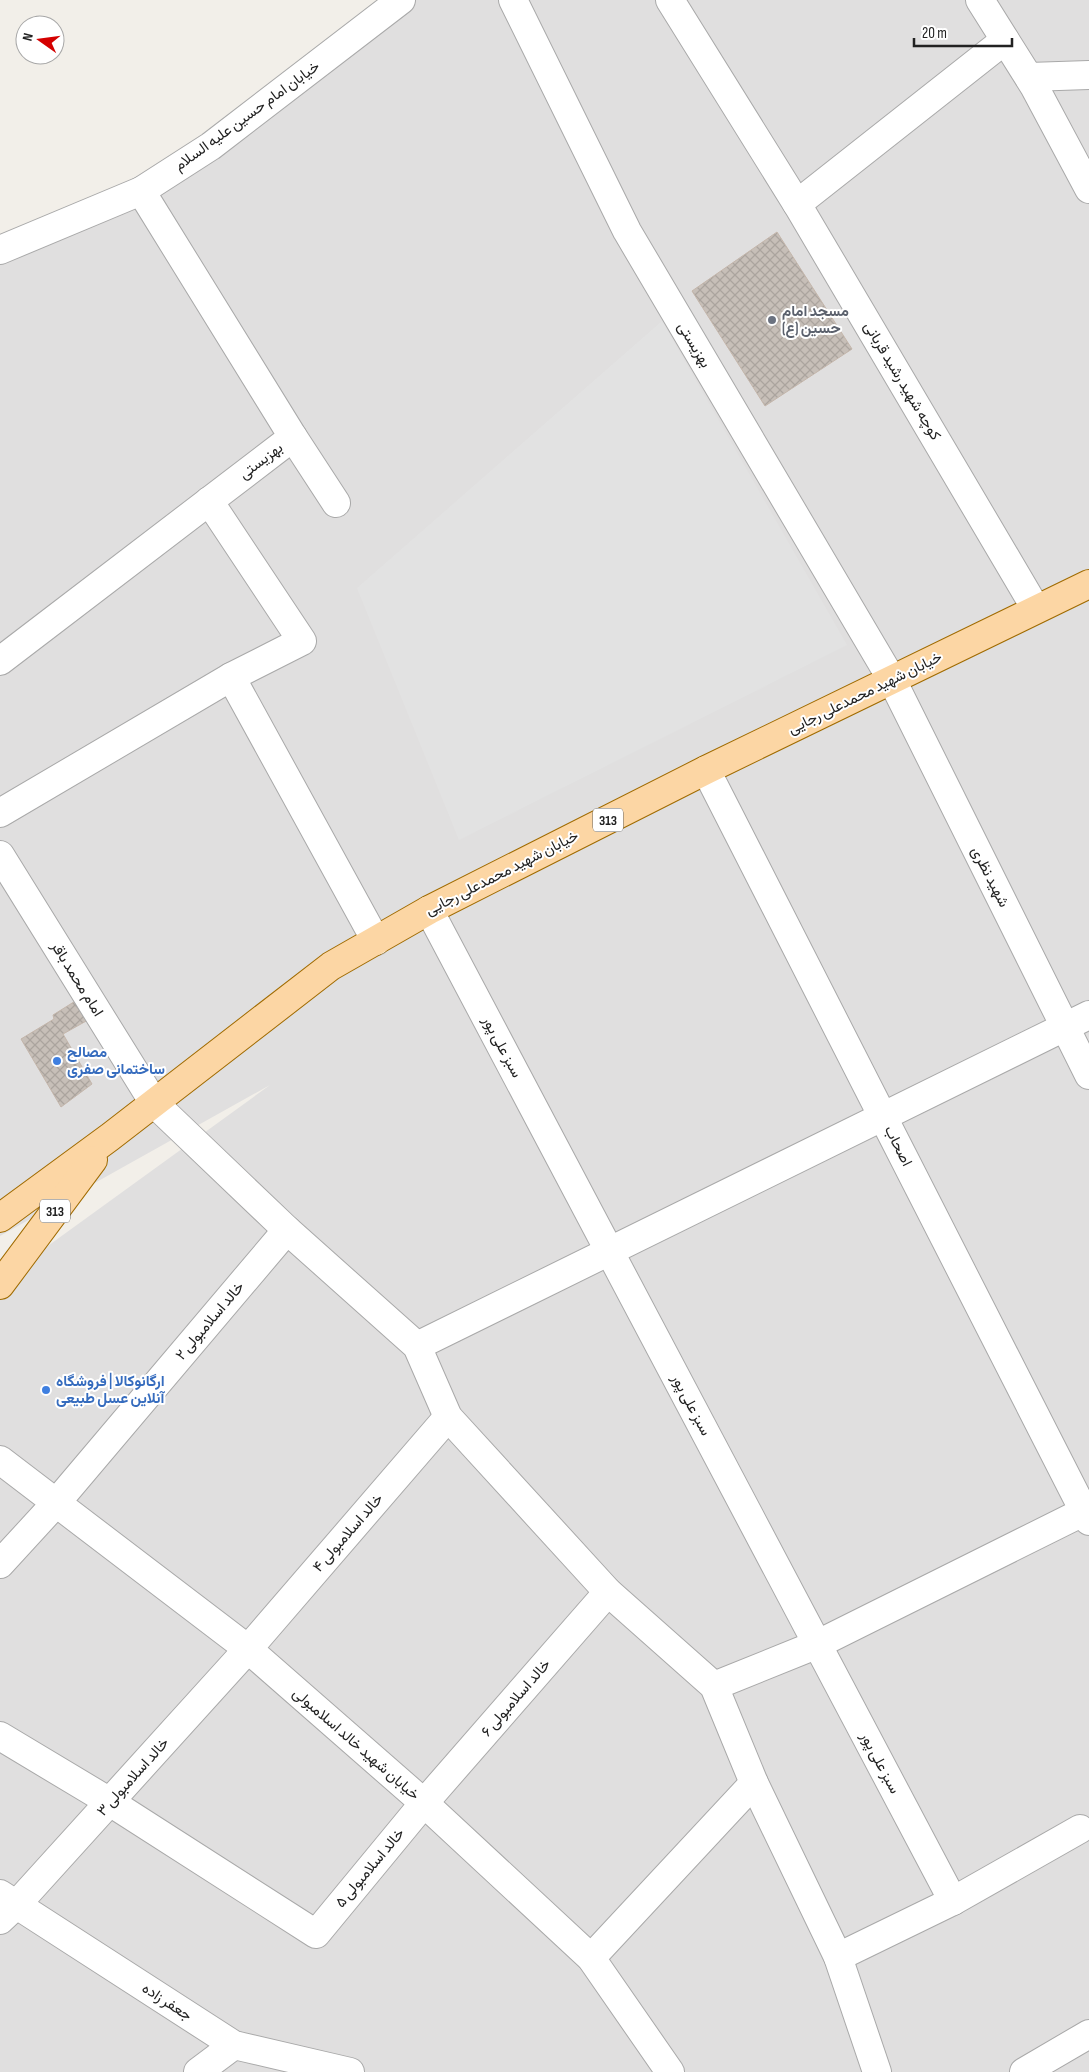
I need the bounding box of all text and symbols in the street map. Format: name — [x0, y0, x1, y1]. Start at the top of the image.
north arrow — [15, 15, 65, 65]
scale bar — [914, 15, 1012, 47]
text: 20 m — [922, 24, 947, 43]
text: N — [19, 31, 37, 43]
street label: خیابان امام حسین علیه السلام — [170, 57, 324, 175]
place label: مسجد امام حسین (ع) — [782, 302, 849, 338]
marker: مسجد امام حسین (ع) — [766, 314, 778, 326]
street label: کوچه شهید رشید قربانی — [859, 318, 945, 444]
street label: بهزیستی — [673, 319, 715, 371]
street label: بهزیستی — [235, 438, 287, 484]
street label: خیابان شهید محمدعلی رجایی — [785, 647, 945, 739]
road number: 313 — [593, 808, 623, 832]
street label: خیابان شهید محمدعلی رجایی — [422, 826, 582, 920]
street label: شهید نظری — [967, 843, 1013, 911]
street label: امام محمد باقر — [46, 937, 108, 1020]
street label: سبز علی پور — [477, 1012, 526, 1081]
place label: مصالح ساختمانی صفری — [67, 1043, 165, 1079]
marker: مصالح ساختمانی صفری — [51, 1055, 63, 1067]
street label: اصحاب — [880, 1122, 916, 1170]
road number: 313 — [40, 1200, 70, 1222]
street label: خالد اسلامبولی ۲ — [171, 1278, 249, 1364]
street label: سبز علی پور — [666, 1370, 715, 1439]
place label: ارگانوکالا | فروشگاه آنلاین عسل طبیعی — [56, 1372, 165, 1408]
marker: ارگانوکالا | فروشگاه آنلاین عسل طبیعی — [40, 1384, 52, 1396]
street label: خالد اسلامبولی ۴ — [309, 1490, 387, 1576]
street label: خالد اسلامبولی ۶ — [477, 1655, 555, 1741]
street label: خیابان شهید خالد اسلامبولی — [289, 1684, 423, 1804]
street label: سبز علی پور — [855, 1728, 904, 1797]
street label: خالد اسلامبولی ۳ — [93, 1734, 173, 1820]
street label: خالد اسلامبولی ۵ — [331, 1824, 409, 1912]
street label: جعفر زاده — [138, 1979, 196, 2025]

